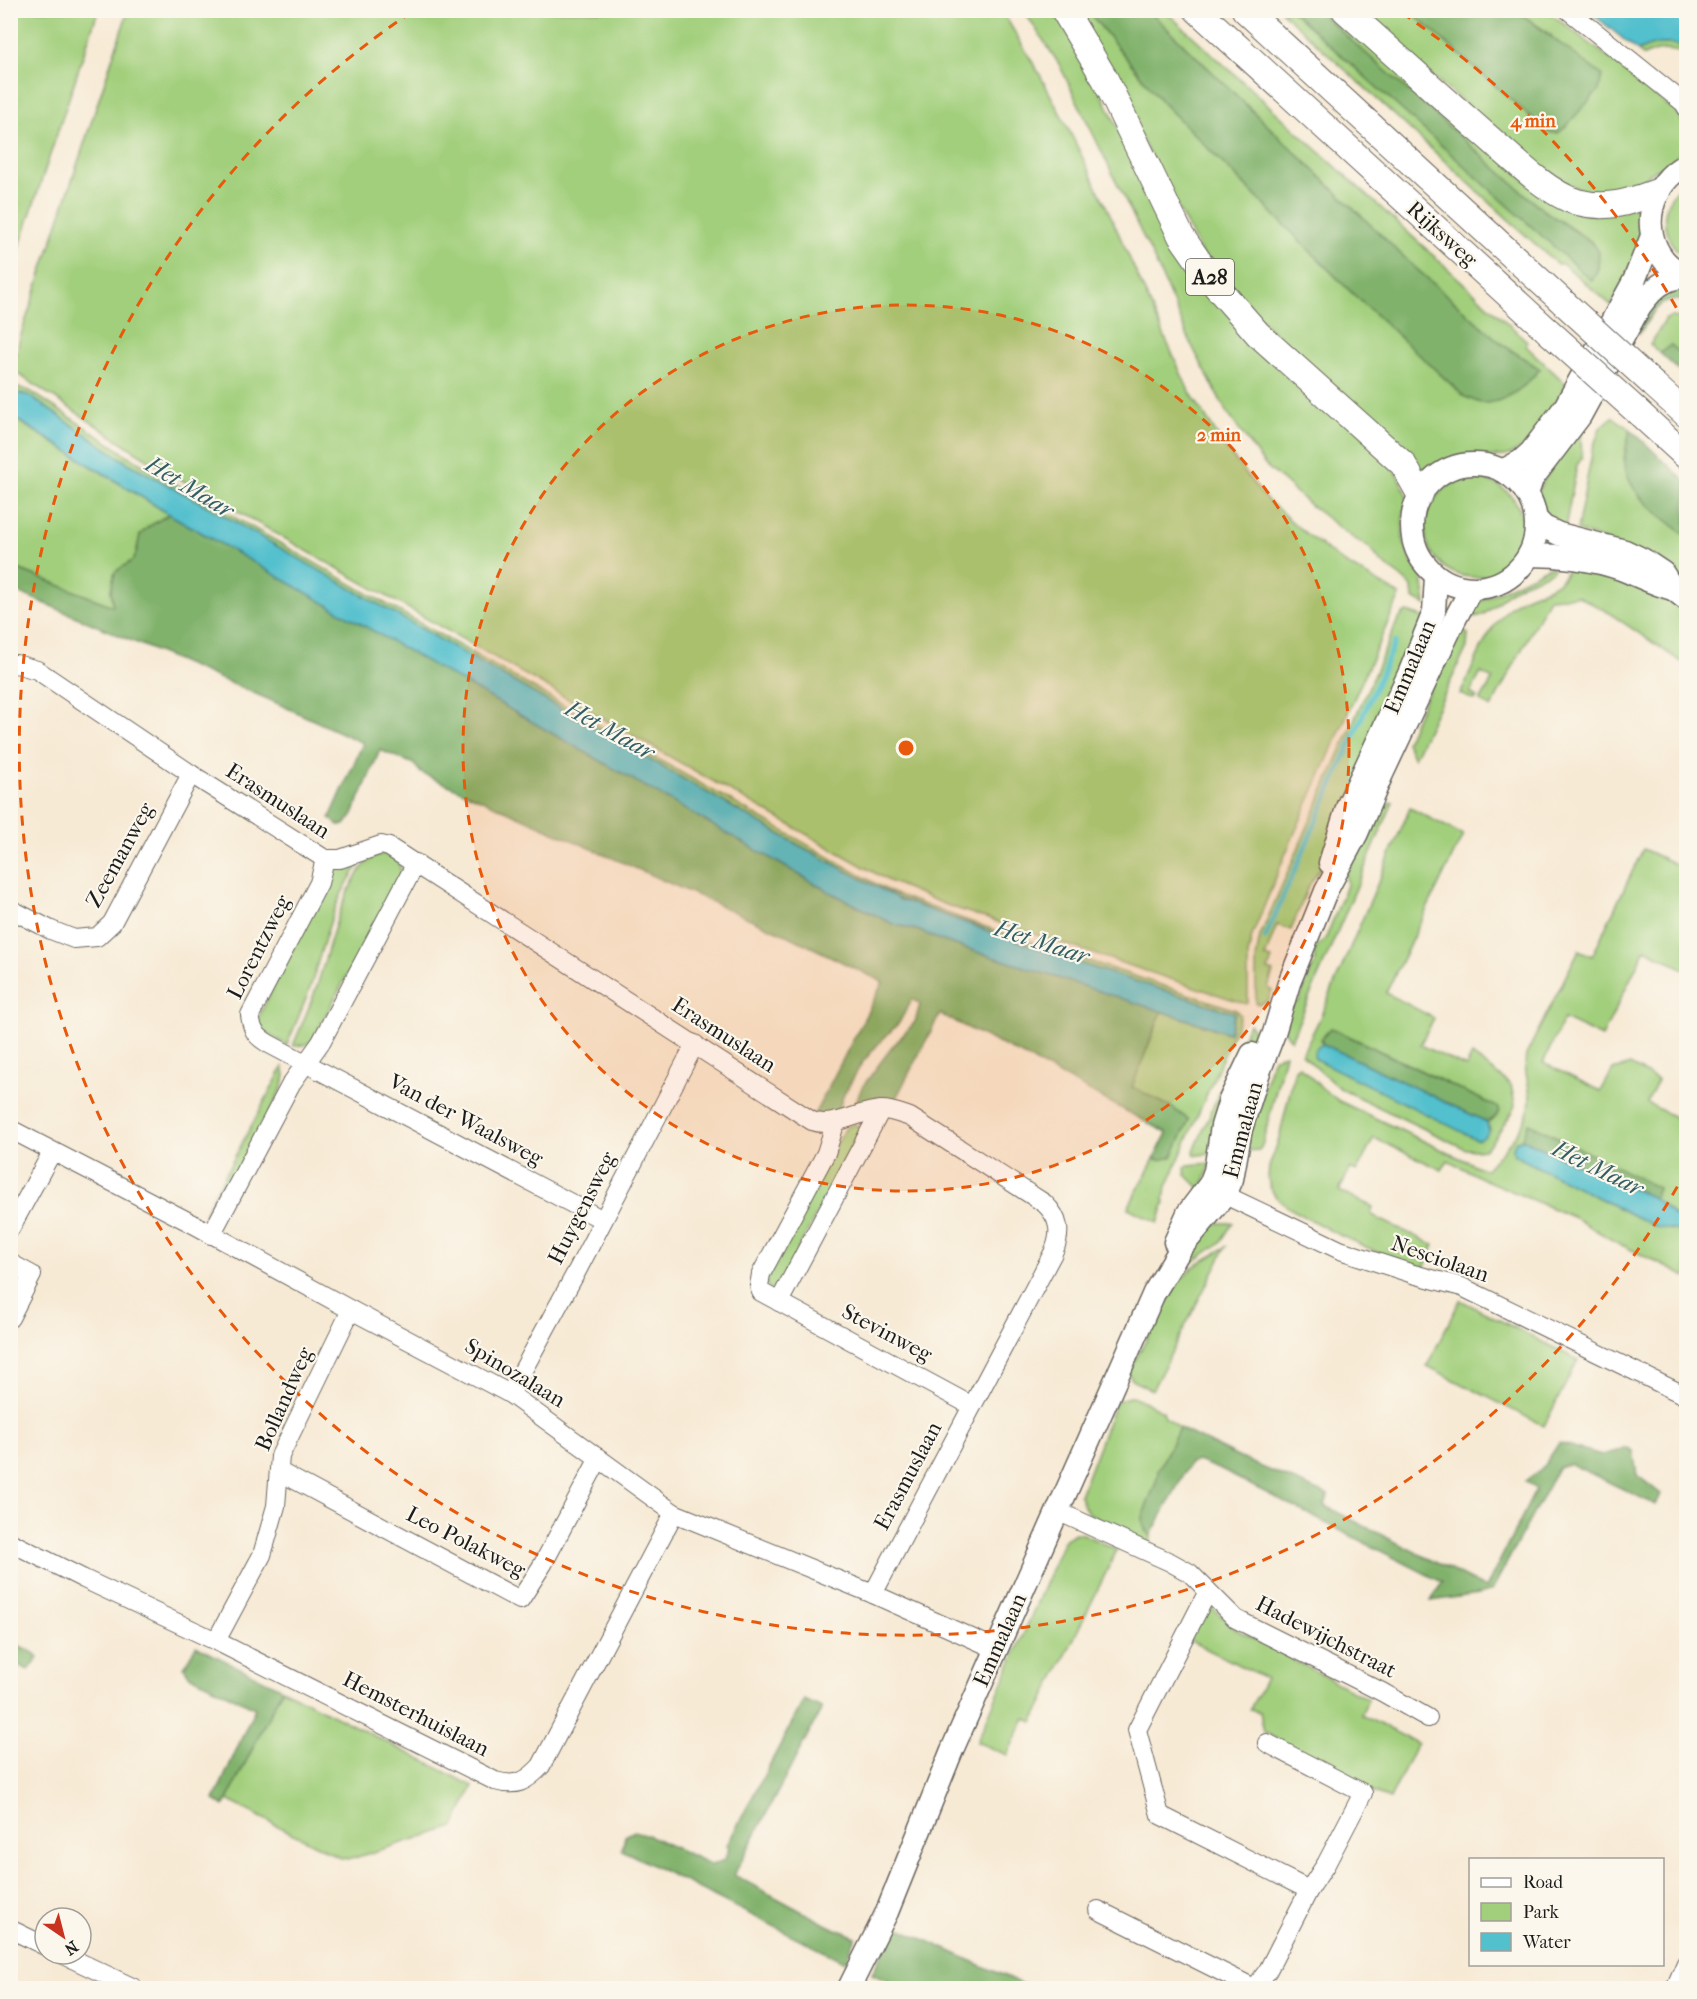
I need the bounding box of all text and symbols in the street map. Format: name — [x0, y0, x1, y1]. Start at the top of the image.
text: 4 min — [1509, 111, 1556, 132]
street label: Rijksweg — [1401, 196, 1483, 273]
road number: A28 — [1186, 259, 1234, 295]
text: 2 min — [1197, 425, 1241, 446]
water label: Het Maar — [140, 449, 241, 525]
street label: Emmalaan — [1379, 616, 1441, 718]
water label: Het Maar — [560, 694, 661, 767]
centre of rings — [896, 738, 916, 758]
street label: Erasmuslaan — [221, 758, 335, 844]
street label: Zeemanweg — [81, 798, 160, 912]
street label: Lorentzweg — [222, 890, 296, 1003]
water label: Het Maar — [990, 913, 1095, 971]
street label: Erasmuslaan — [667, 992, 781, 1078]
street label: Van der Waalsweg — [384, 1068, 548, 1172]
street label: Emmalaan — [1218, 1078, 1268, 1181]
water label: Het Maar — [1547, 1134, 1650, 1203]
street label: Huygensweg — [543, 1147, 622, 1269]
street label: Nesciolaan — [1388, 1230, 1492, 1288]
street label: Stevinweg — [837, 1298, 937, 1368]
street label: Spinozalaan — [460, 1333, 570, 1413]
street label: Bollandweg — [250, 1343, 318, 1455]
street label: Erasmuslaan — [869, 1417, 947, 1535]
street label: Leo Polakweg — [402, 1501, 530, 1583]
street label: Emmalaan — [968, 1589, 1032, 1691]
street label: Hadewijchstraat — [1251, 1590, 1401, 1684]
street label: Hemsterhuislaan — [339, 1666, 494, 1762]
legend — [1469, 1858, 1664, 1966]
text: Road — [1523, 1872, 1563, 1893]
text: Park — [1523, 1902, 1560, 1923]
north arrow — [33, 1906, 93, 1966]
text: Water — [1522, 1932, 1571, 1953]
text: N — [60, 1937, 82, 1960]

